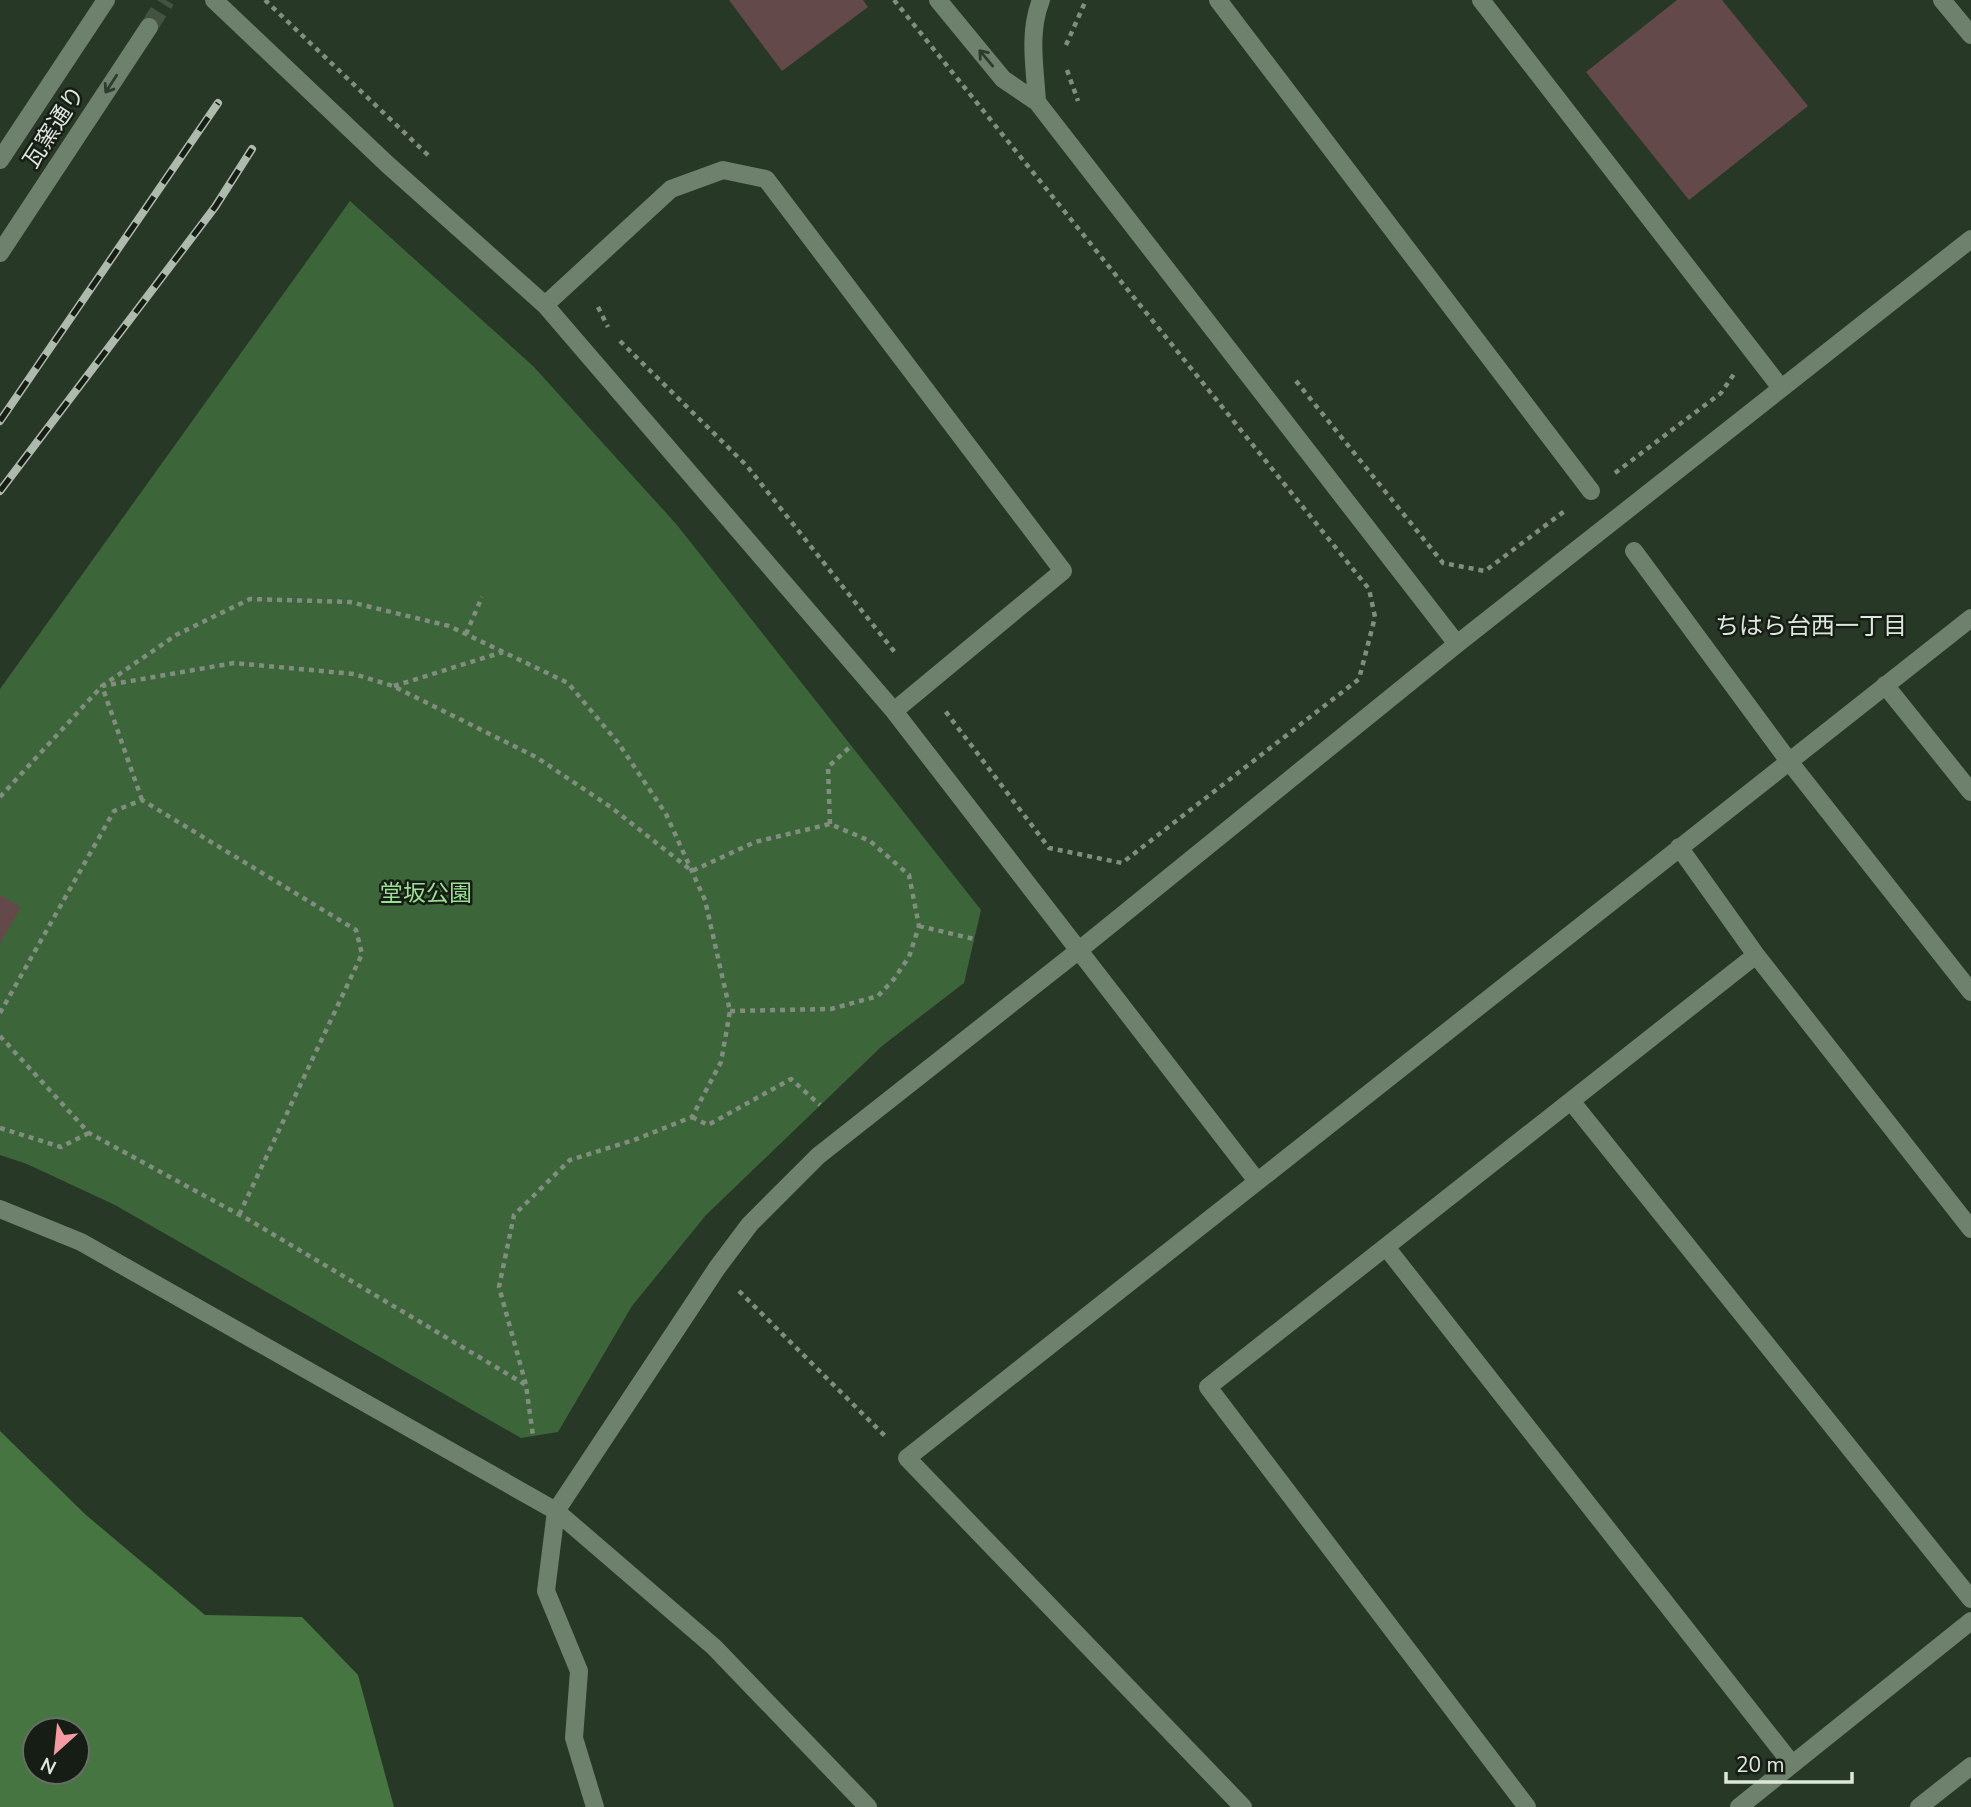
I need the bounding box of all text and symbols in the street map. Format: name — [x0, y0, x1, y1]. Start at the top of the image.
one-way arrow — [978, 49, 993, 67]
one-way arrow — [104, 74, 118, 94]
street label: 瓦窯通り — [16, 80, 92, 174]
district label: ちはら台西一丁目 — [1715, 610, 1907, 642]
park label: 堂坂公園 — [380, 878, 472, 909]
north arrow — [21, 1716, 91, 1786]
scale bar — [1726, 1741, 1852, 1785]
text: N — [36, 1750, 61, 1780]
text: 20 m — [1736, 1751, 1785, 1779]

